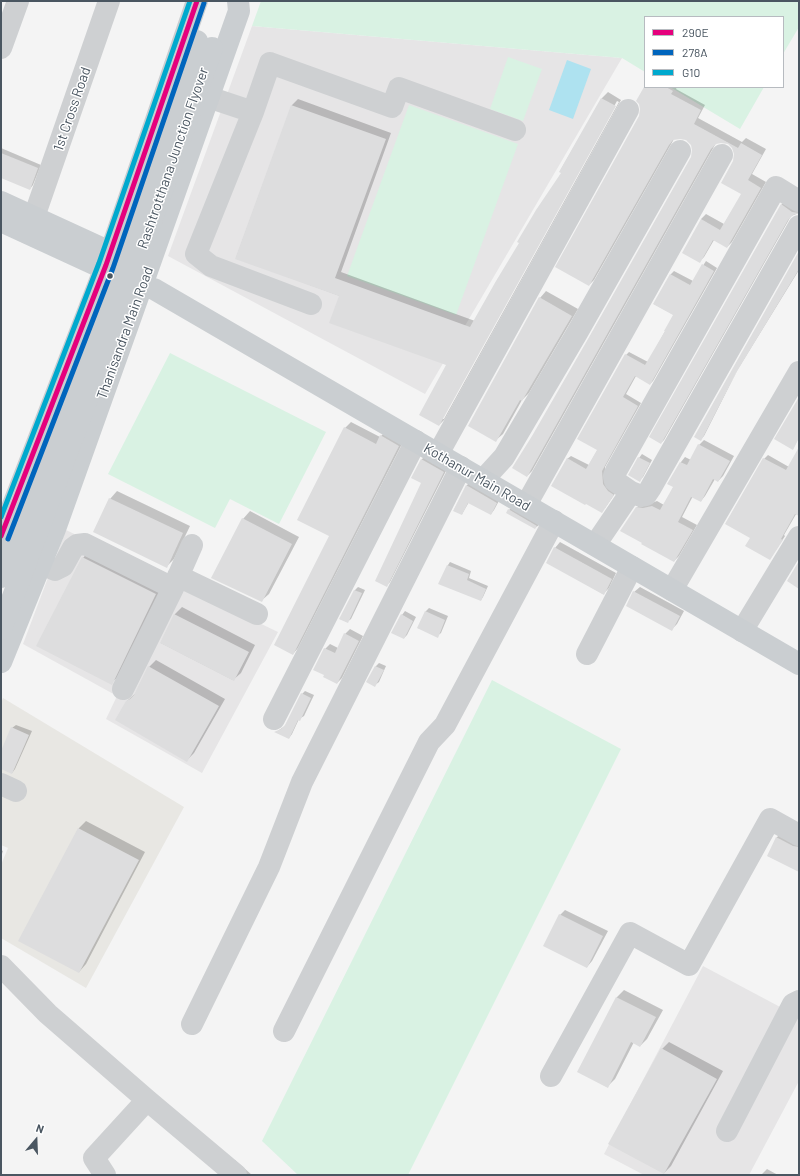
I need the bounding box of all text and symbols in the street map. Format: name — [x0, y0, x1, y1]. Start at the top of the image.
legend — [644, 16, 784, 88]
text: 290E — [682, 25, 709, 39]
text: 278A — [682, 45, 708, 59]
street label: 1st Cross Road — [50, 65, 94, 153]
street label: Rashtrotthana Junction Flyover — [134, 65, 212, 251]
text: G10 — [682, 65, 700, 79]
street label: Thanisandra Main Road — [93, 264, 157, 402]
unlabelled marker — [105, 271, 115, 281]
street label: Kothanur Main Road — [421, 440, 533, 514]
north arrow — [16, 1120, 56, 1160]
text: N — [34, 1121, 46, 1136]

